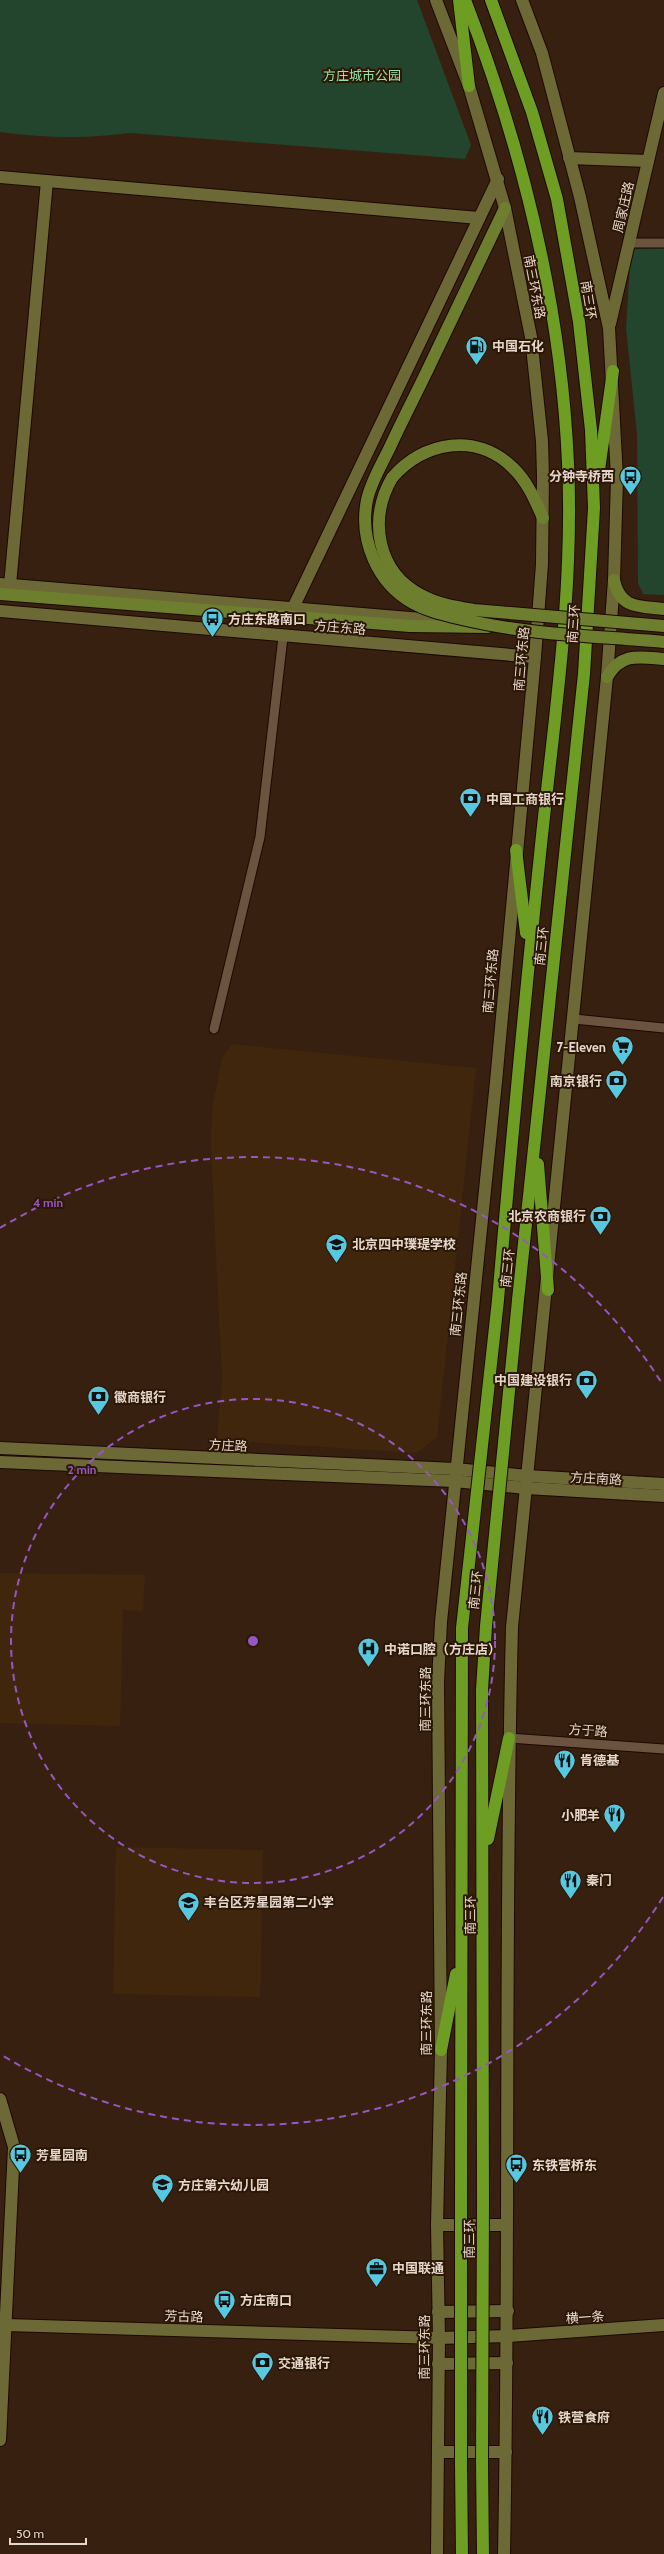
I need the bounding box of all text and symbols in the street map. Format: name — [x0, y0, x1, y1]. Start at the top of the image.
park label: 方庄城市公园 — [323, 67, 401, 83]
street label: 周家庄路 — [609, 180, 637, 234]
street label: 南三环东路 — [521, 254, 549, 320]
street label: 南三环 — [578, 279, 600, 321]
fuel station icon: 中国石化 — [463, 333, 489, 366]
place label: 中国石化 — [492, 338, 544, 354]
bus stop icon: 分钟寺桥西 — [617, 463, 643, 496]
place label: 分钟寺桥西 — [549, 468, 614, 484]
street label: 南三环 — [564, 604, 582, 644]
bus stop icon: 方庄东路南口 — [199, 606, 225, 639]
place label: 方庄东路南口 — [228, 611, 306, 627]
street label: 方庄东路 — [313, 617, 367, 637]
street label: 南三环东路 — [510, 626, 532, 692]
bank icon: 中国工商银行 — [457, 786, 483, 819]
place label: 中国工商银行 — [486, 791, 564, 807]
street label: 南三环 — [531, 926, 551, 966]
street label: 南三环东路 — [479, 948, 501, 1014]
supermarket icon: 7-Eleven — [609, 1034, 635, 1067]
place label: 7-Eleven — [557, 1039, 606, 1055]
bank icon: 南京银行 — [604, 1068, 630, 1101]
place label: 南京银行 — [550, 1073, 602, 1089]
text: 4 min — [33, 1195, 63, 1210]
bank icon: 北京农商银行 — [588, 1203, 614, 1236]
place label: 北京农商银行 — [508, 1208, 586, 1224]
school or university icon: 北京四中璞瑅学校 — [323, 1231, 349, 1264]
place label: 北京四中璞瑅学校 — [352, 1236, 456, 1252]
street label: 南三环 — [497, 1248, 517, 1288]
street label: 南三环东路 — [447, 1271, 469, 1337]
bank icon: 中国建设银行 — [574, 1367, 600, 1400]
place label: 中国建设银行 — [494, 1372, 572, 1388]
bank icon: 徽商银行 — [85, 1384, 111, 1417]
place label: 徽商银行 — [114, 1389, 166, 1405]
street label: 方庄路 — [208, 1436, 248, 1454]
text: 2 min — [68, 1462, 96, 1477]
street label: 方庄南路 — [570, 1469, 622, 1487]
street label: 南三环 — [465, 1570, 485, 1610]
centre of rings — [246, 1634, 260, 1648]
hospital icon: 中诺口腔（方庄店） — [355, 1636, 381, 1669]
place label: 中诺口腔（方庄店） — [384, 1641, 501, 1657]
street label: 南三环东路 — [417, 1666, 433, 1732]
street label: 方于路 — [568, 1721, 608, 1739]
restaurant icon: 肯德基 — [551, 1747, 577, 1780]
place label: 肯德基 — [580, 1752, 620, 1768]
restaurant icon: 小肥羊 — [602, 1802, 628, 1835]
place label: 小肥羊 — [561, 1807, 600, 1823]
restaurant icon: 秦门 — [557, 1867, 583, 1900]
place label: 秦门 — [586, 1872, 612, 1888]
school or university icon: 丰台区芳星园第二小学 — [175, 1889, 201, 1922]
place label: 丰台区芳星园第二小学 — [204, 1894, 334, 1910]
street label: 南三环 — [462, 1895, 478, 1935]
street label: 南三环东路 — [418, 1990, 434, 2056]
bus stop icon: 芳星园南 — [7, 2142, 33, 2175]
place label: 芳星园南 — [36, 2147, 88, 2163]
bus stop icon: 东铁营桥东 — [503, 2152, 529, 2185]
place label: 东铁营桥东 — [532, 2157, 597, 2173]
school or university icon: 方庄第六幼儿园 — [150, 2172, 176, 2205]
place label: 方庄第六幼儿园 — [178, 2177, 269, 2193]
street label: 南三环 — [461, 2219, 477, 2259]
office icon: 中国联通 — [364, 2255, 390, 2288]
place label: 中国联通 — [392, 2260, 444, 2276]
bus stop icon: 方庄南口 — [212, 2287, 238, 2320]
place label: 方庄南口 — [240, 2292, 292, 2308]
street label: 芳古路 — [164, 2307, 204, 2325]
street label: 横一条 — [565, 2308, 605, 2326]
street label: 南三环东路 — [416, 2314, 432, 2380]
bank icon: 交通银行 — [250, 2350, 276, 2383]
place label: 交通银行 — [278, 2355, 330, 2371]
restaurant icon: 铁营食府 — [530, 2404, 556, 2437]
place label: 铁营食府 — [558, 2409, 610, 2425]
scale bar — [10, 2520, 86, 2546]
text: 50 m — [16, 2526, 44, 2541]

